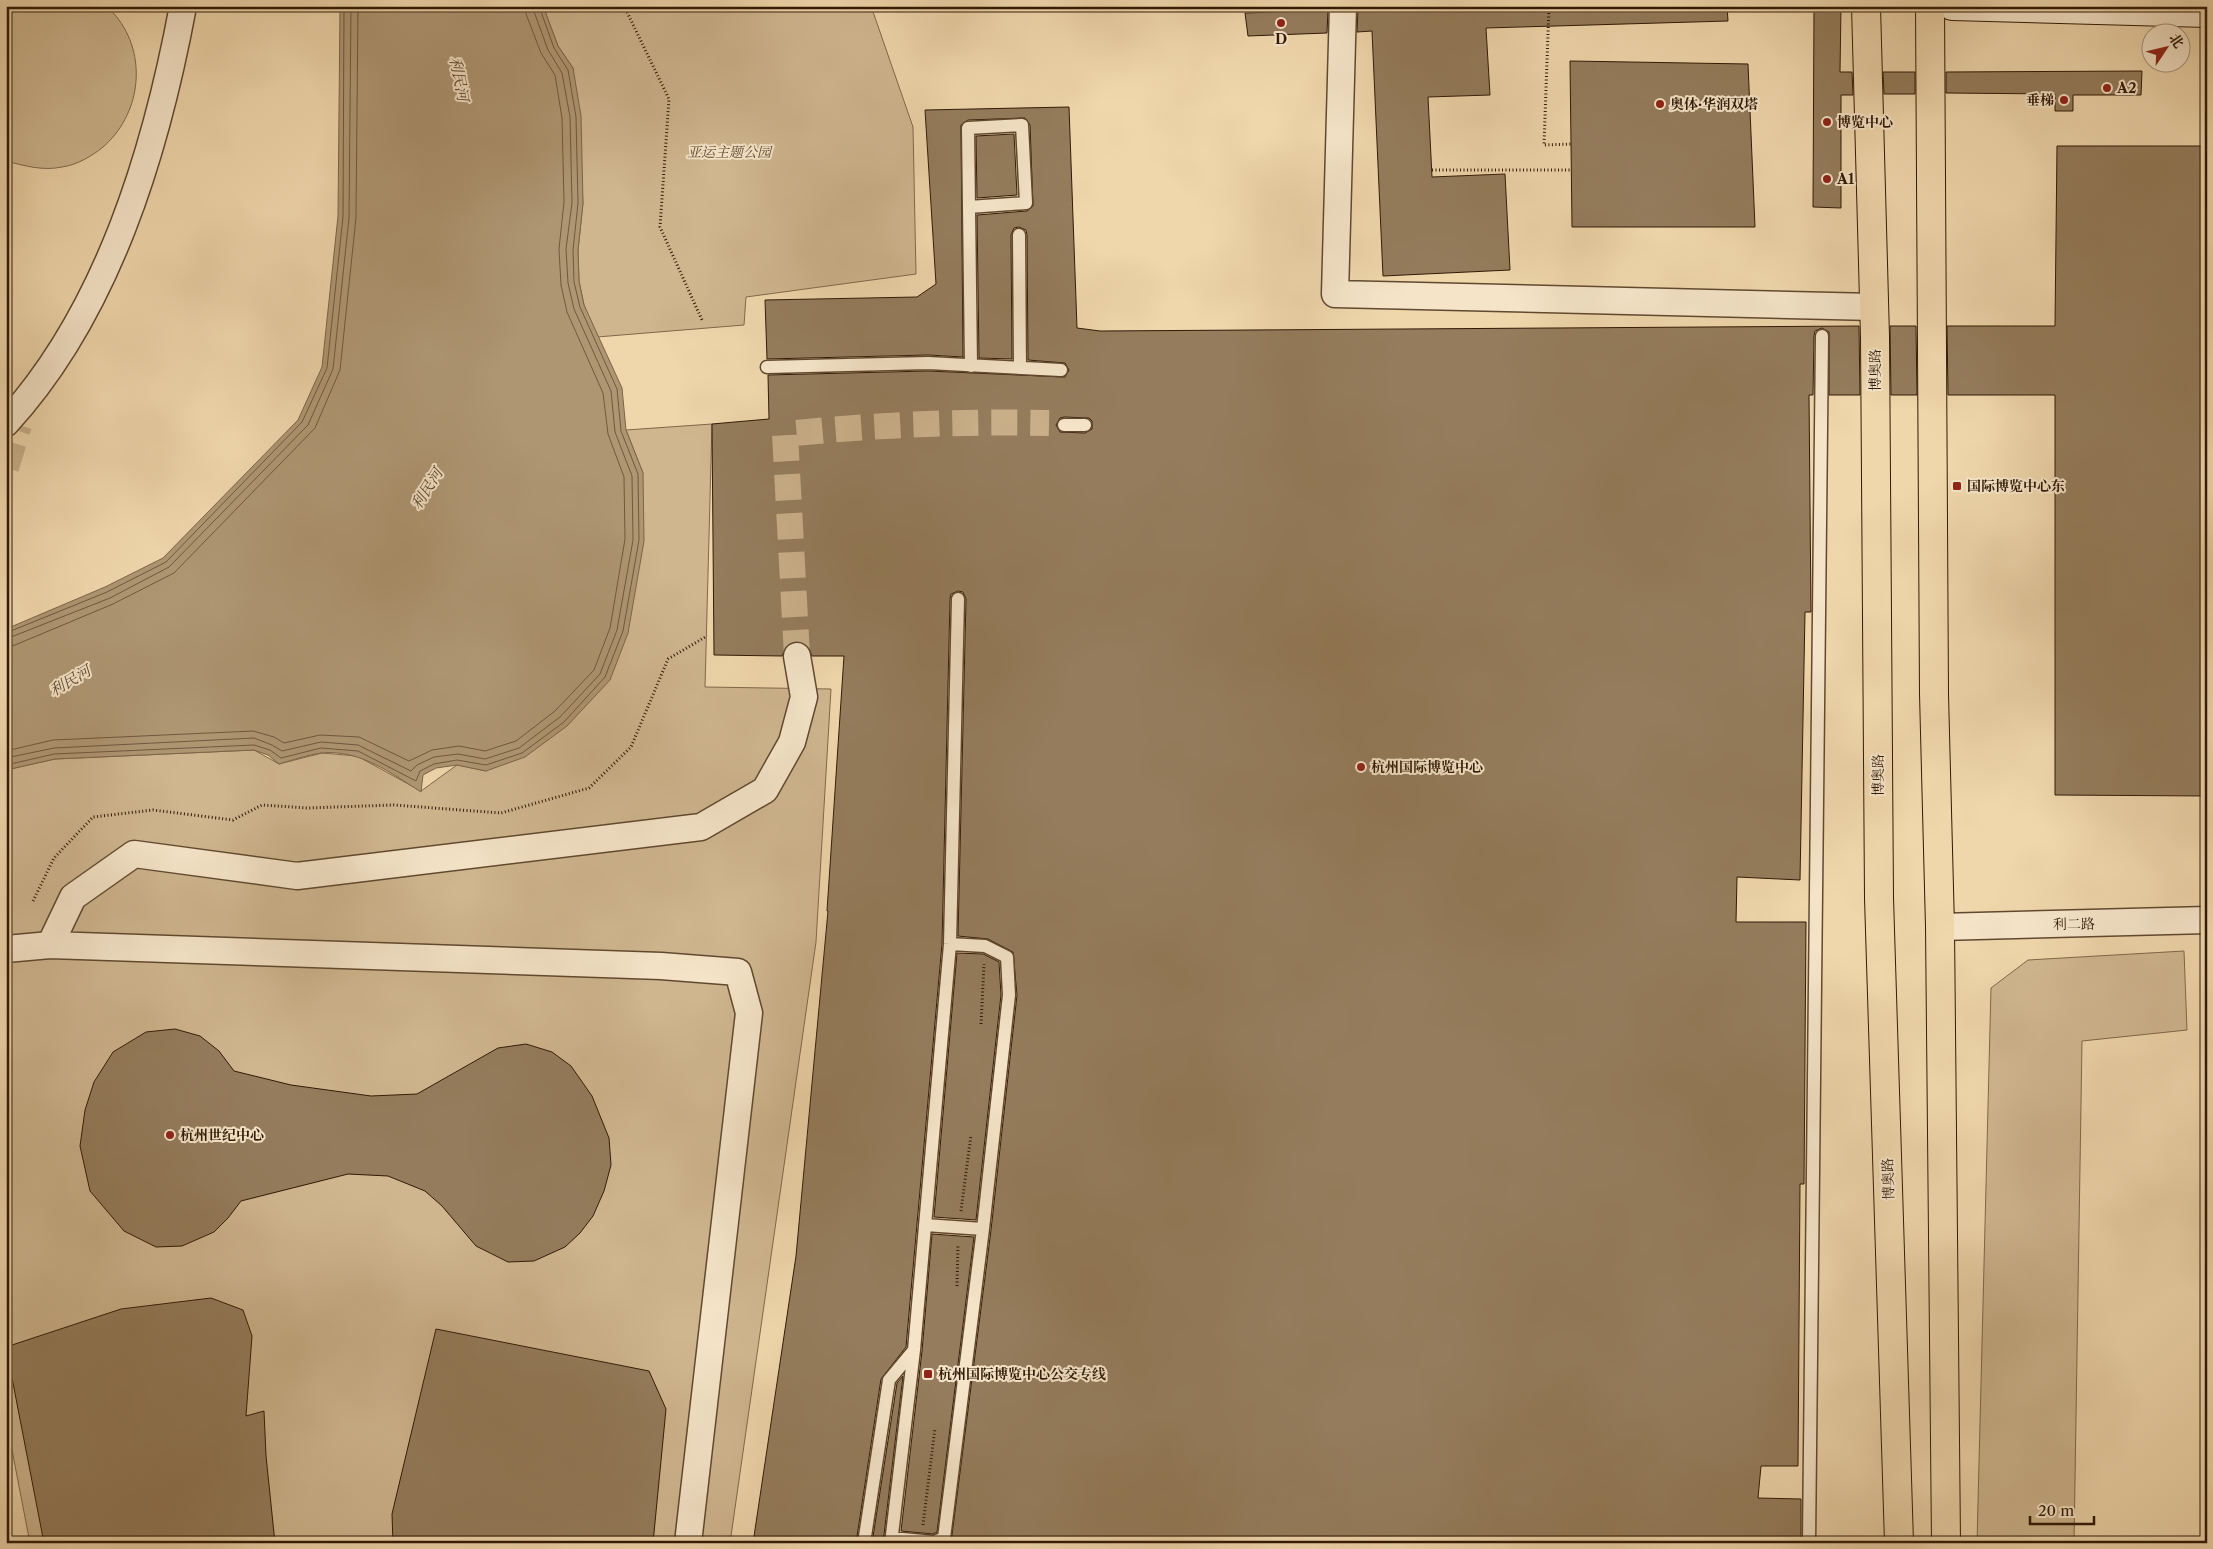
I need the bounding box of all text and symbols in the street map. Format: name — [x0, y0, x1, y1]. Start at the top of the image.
marker: D — [1275, 17, 1287, 29]
north arrow — [2140, 22, 2190, 72]
place label: D — [1275, 30, 1287, 48]
text: 北 — [2165, 30, 2188, 51]
water label: 利民河 — [446, 55, 474, 106]
place label: A2 — [2116, 79, 2136, 97]
marker: A2 — [2101, 82, 2113, 94]
place label: 垂梯 — [2026, 91, 2054, 109]
marker: 垂梯 — [2058, 94, 2070, 106]
place label: 奥体·华润双塔 — [1670, 95, 1758, 113]
marker: 奥体·华润双塔 — [1654, 98, 1666, 110]
place label: 博览中心 — [1837, 113, 1893, 131]
marker: 博览中心 — [1821, 116, 1833, 128]
park label: 亚运主题公园 — [687, 143, 773, 161]
place label: A1 — [1836, 170, 1855, 188]
marker: A1 — [1821, 173, 1833, 185]
street label: 博奥路 — [1866, 349, 1884, 391]
water label: 利民河 — [407, 462, 448, 513]
place label: 国际博览中心东 — [1967, 477, 2065, 495]
marker: 国际博览中心东 — [1951, 480, 1963, 492]
water label: 利民河 — [46, 659, 96, 700]
street label: 博奥路 — [1869, 754, 1887, 796]
place label: 杭州国际博览中心 — [1371, 758, 1483, 776]
marker: 杭州国际博览中心 — [1355, 761, 1367, 773]
street label: 利二路 — [2053, 915, 2095, 933]
place label: 杭州世纪中心 — [180, 1126, 264, 1144]
marker: 杭州世纪中心 — [164, 1129, 176, 1141]
street label: 博奥路 — [1878, 1158, 1898, 1200]
place label: 杭州国际博览中心公交专线 — [938, 1365, 1106, 1383]
marker: 杭州国际博览中心公交专线 — [922, 1368, 934, 1380]
scale bar — [2030, 1494, 2094, 1526]
text: 20 m — [2038, 1501, 2074, 1520]

